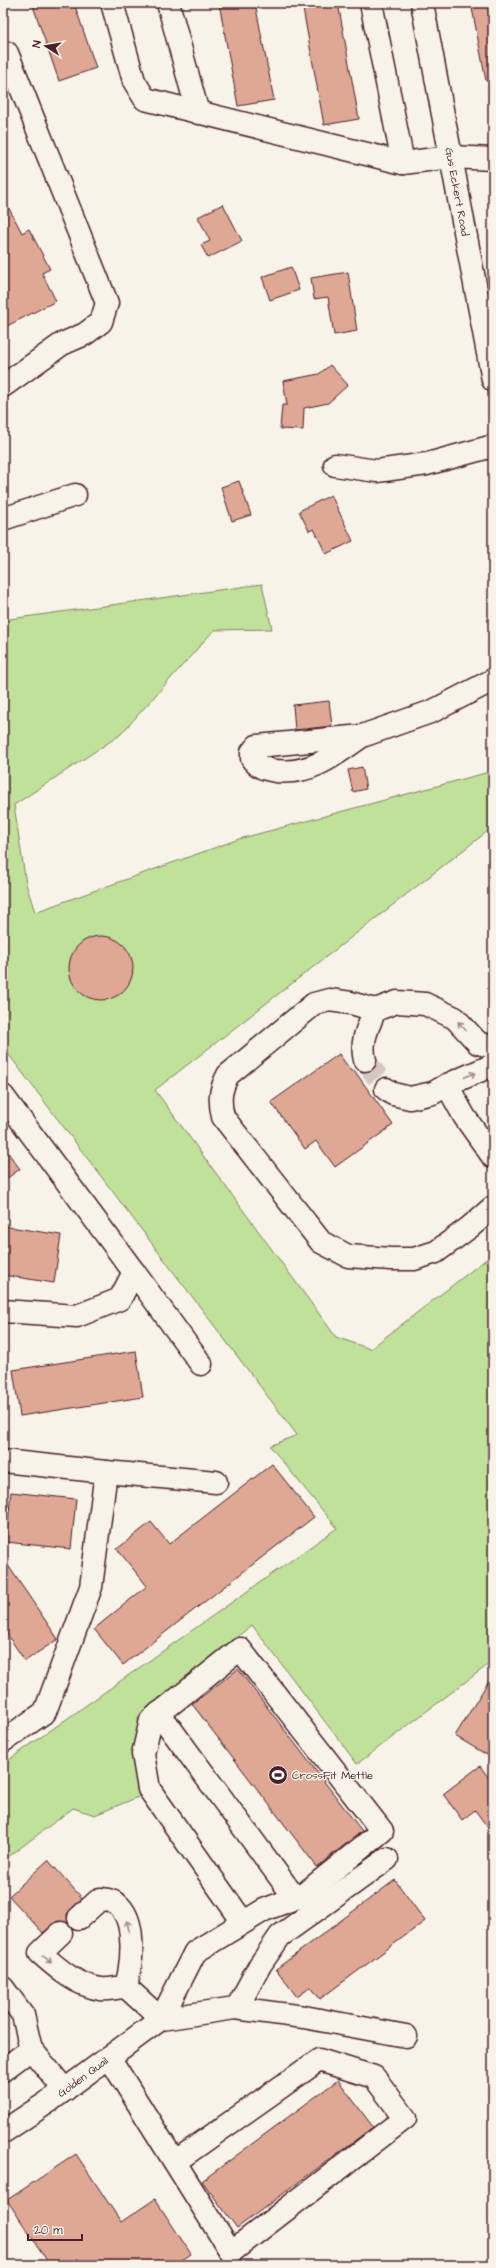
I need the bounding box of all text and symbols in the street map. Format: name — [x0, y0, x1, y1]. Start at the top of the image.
north arrow — [26, 26, 66, 66]
text: N — [29, 39, 45, 49]
street label: Gus Eckert Road — [442, 146, 473, 237]
one-way arrow — [457, 1021, 467, 1031]
one-way arrow — [463, 1070, 475, 1078]
sports icon: CrossFit Mettle — [267, 1764, 289, 1786]
place label: CrossFit Mettle — [292, 1768, 373, 1783]
one-way arrow — [124, 1920, 132, 1933]
one-way arrow — [42, 1955, 53, 1964]
street label: Golden Quail — [54, 2053, 111, 2100]
scale bar — [28, 2216, 82, 2242]
text: 20 m — [34, 2222, 63, 2239]

